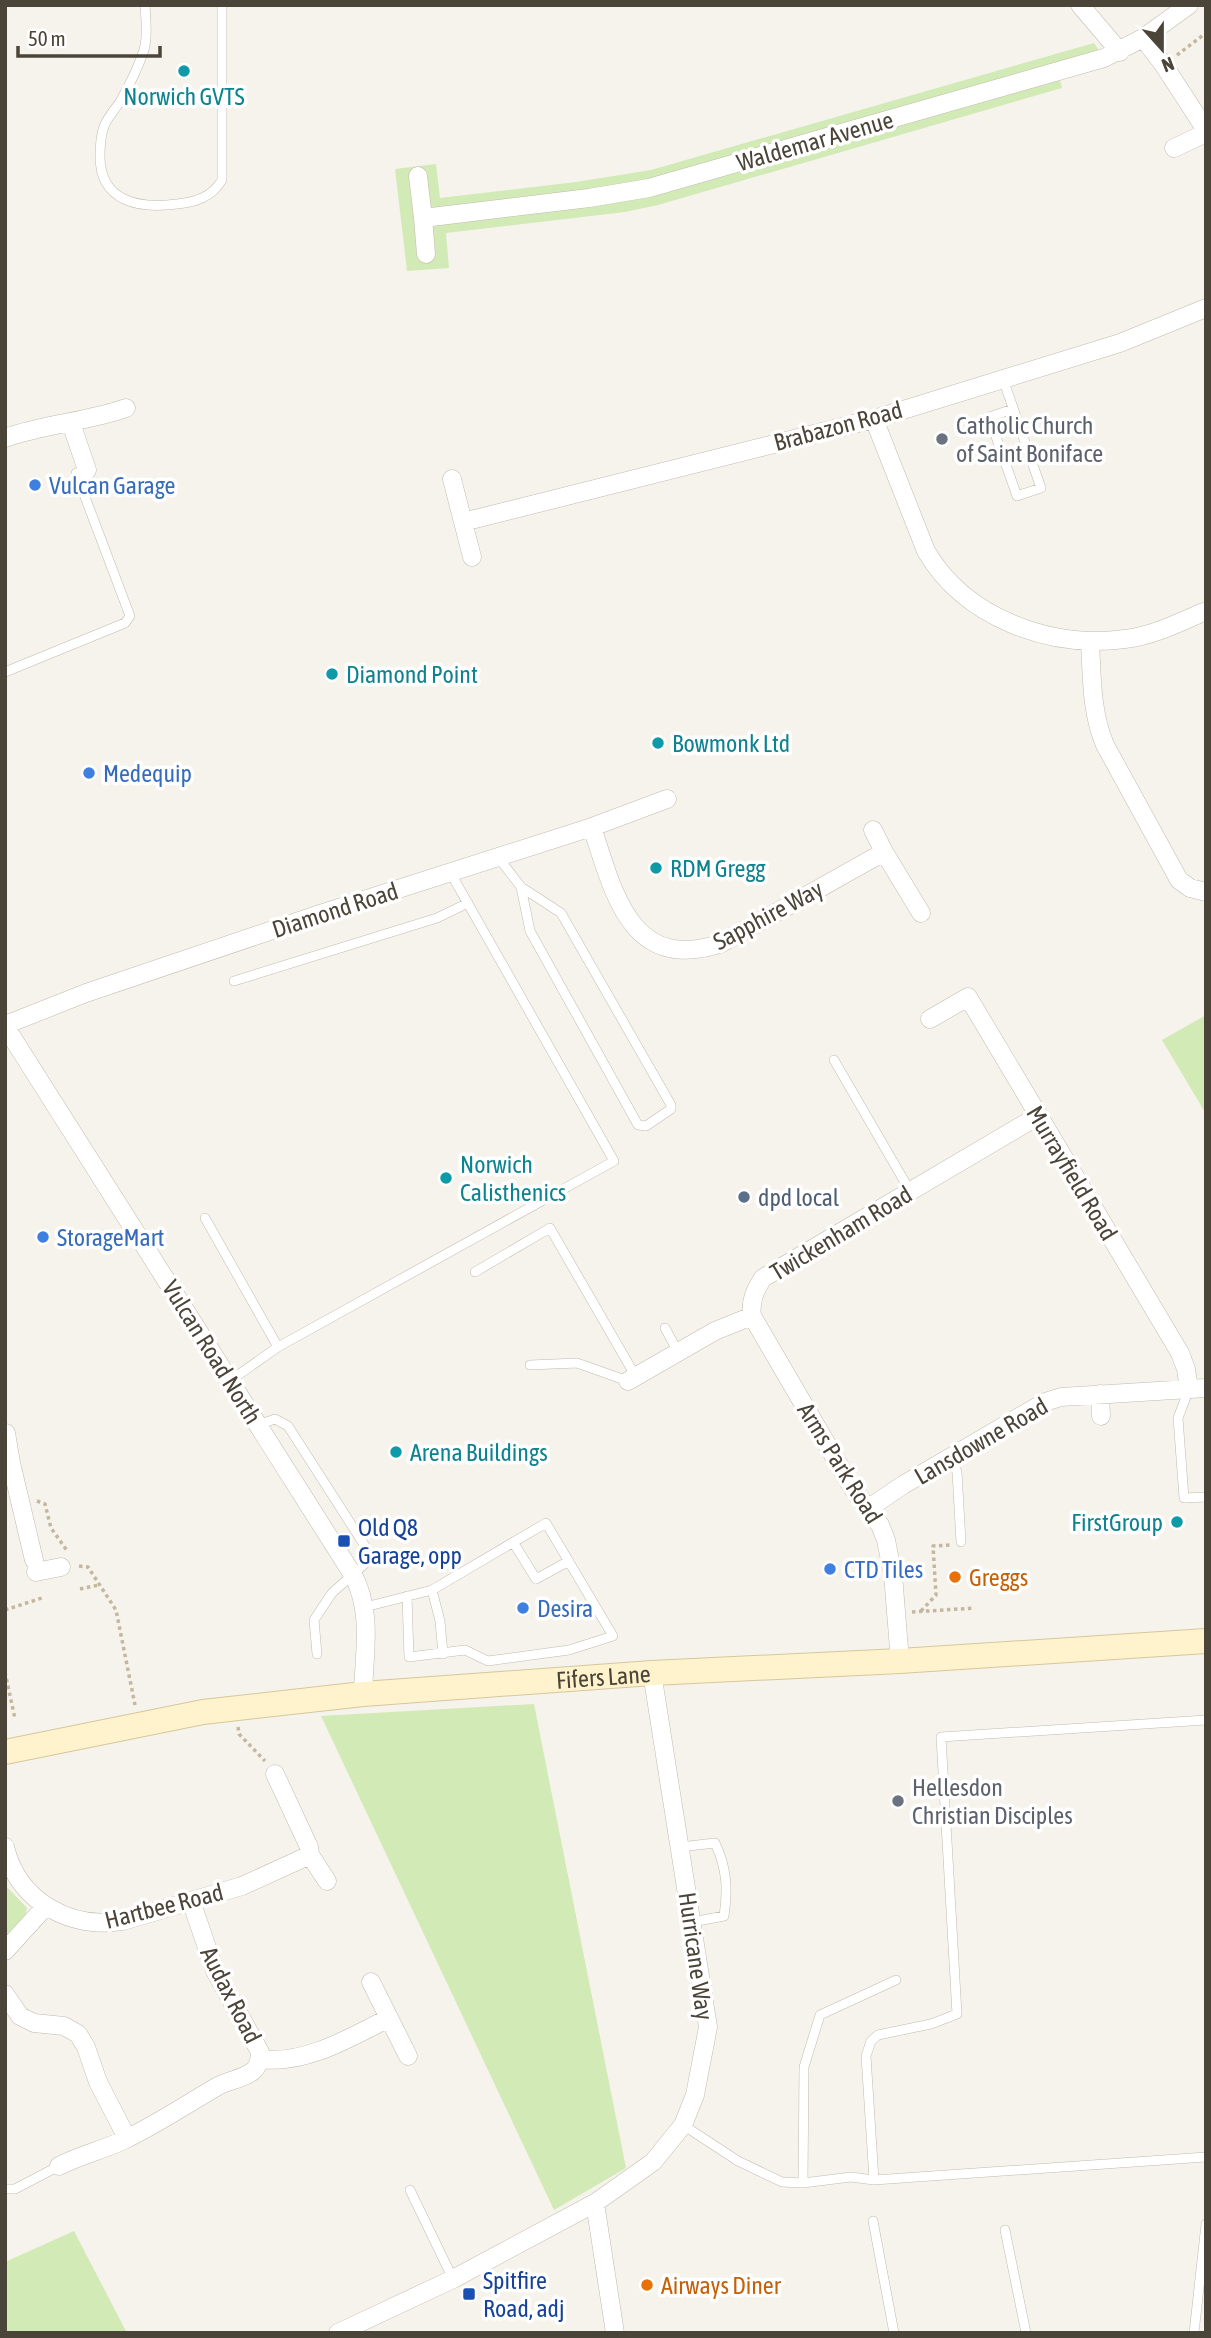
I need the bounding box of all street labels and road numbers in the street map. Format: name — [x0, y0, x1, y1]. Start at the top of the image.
street label: Waldemar Avenue — [734, 106, 896, 176]
street label: Brabazon Road — [771, 396, 905, 456]
street label: Sapphire Way — [709, 875, 827, 955]
street label: Diamond Road — [269, 877, 401, 943]
street label: Murrayfield Road — [1021, 1101, 1123, 1245]
street label: Twickenham Road — [765, 1180, 917, 1286]
street label: Vulcan Road North — [157, 1275, 267, 1429]
street label: Lansdowne Road — [910, 1392, 1052, 1490]
street label: Arms Park Road — [792, 1398, 888, 1528]
street label: Fifers Lane — [555, 1660, 652, 1693]
street label: Hartbee Road — [102, 1878, 226, 1934]
street label: Hurricane Way — [674, 1890, 718, 2022]
street label: Audax Road — [195, 1942, 267, 2048]

